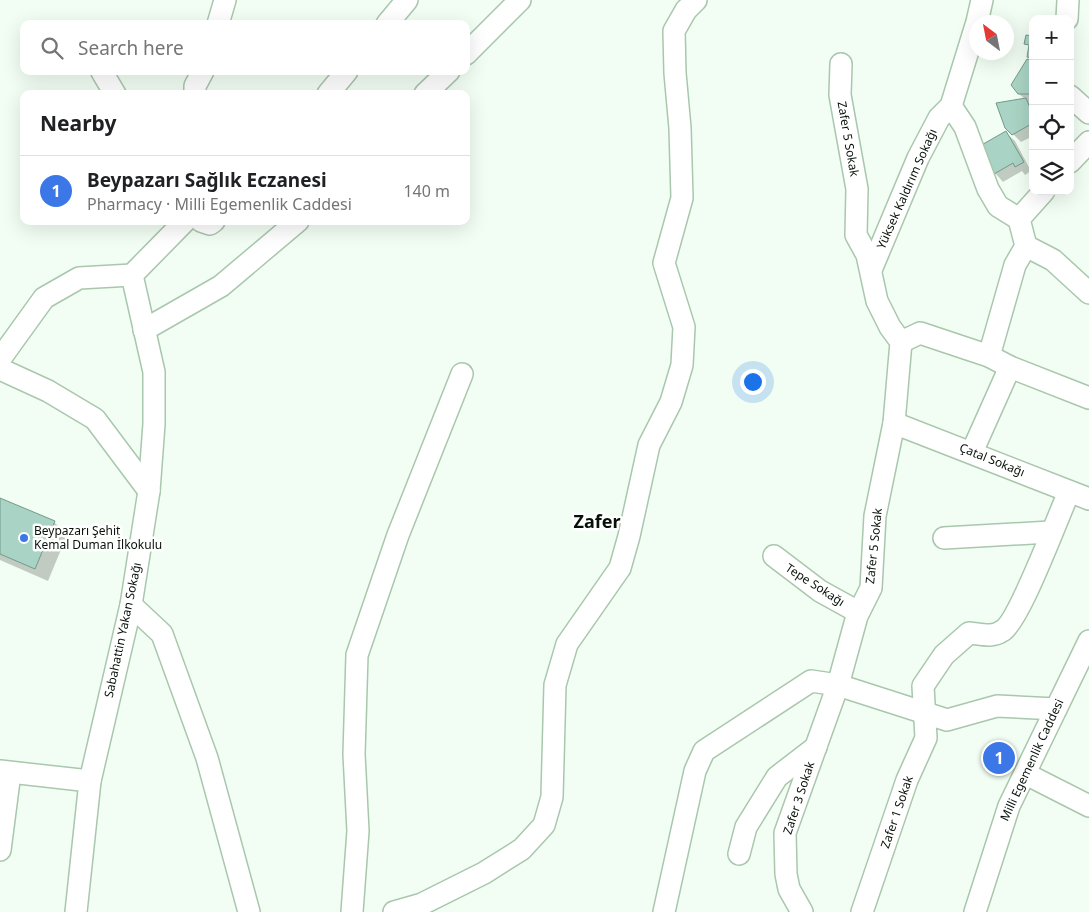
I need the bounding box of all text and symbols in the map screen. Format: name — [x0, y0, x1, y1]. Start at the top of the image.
north arrow — [969, 15, 1014, 60]
map controls — [1029, 15, 1074, 195]
button: + — [1029, 15, 1074, 60]
search box — [20, 20, 470, 75]
icon: search — [38, 34, 66, 62]
text: Search here — [78, 35, 184, 61]
button: − — [1029, 60, 1074, 105]
street label: Zafer 5 Sokak — [834, 100, 864, 178]
button: locate — [1029, 105, 1074, 150]
text: Nearby — [40, 109, 116, 137]
street label: Yüksek Kaldırım Sokağı — [872, 126, 941, 252]
button: layers — [1029, 150, 1074, 195]
text: Beypazarı Sağlık Eczanesi — [87, 167, 327, 193]
text: 1 — [51, 180, 61, 202]
text: 140 m — [403, 180, 450, 202]
text: Pharmacy · Milli Egemenlik Caddesi — [87, 193, 352, 215]
your location — [740, 369, 766, 395]
street label: Çatal Sokağı — [957, 439, 1027, 480]
street label: Zafer 5 Sokak — [861, 507, 886, 585]
district label: Zafer — [574, 509, 620, 533]
place label: Beypazarı Şehit Kemal Duman İlkokulu — [34, 522, 162, 553]
marker: Beypazarı Şehit Kemal Duman İlkokulu — [18, 532, 30, 544]
street label: Tepe Sokağı — [782, 559, 848, 610]
street label: Sabahattin Yakan Sokağı — [100, 561, 145, 699]
street label: Milli Egemenlik Caddesi — [996, 696, 1067, 824]
pin: 1 — [983, 739, 1015, 777]
street label: Zafer 3 Sokak — [779, 759, 819, 837]
street label: Zafer 1 Sokak — [876, 773, 917, 851]

